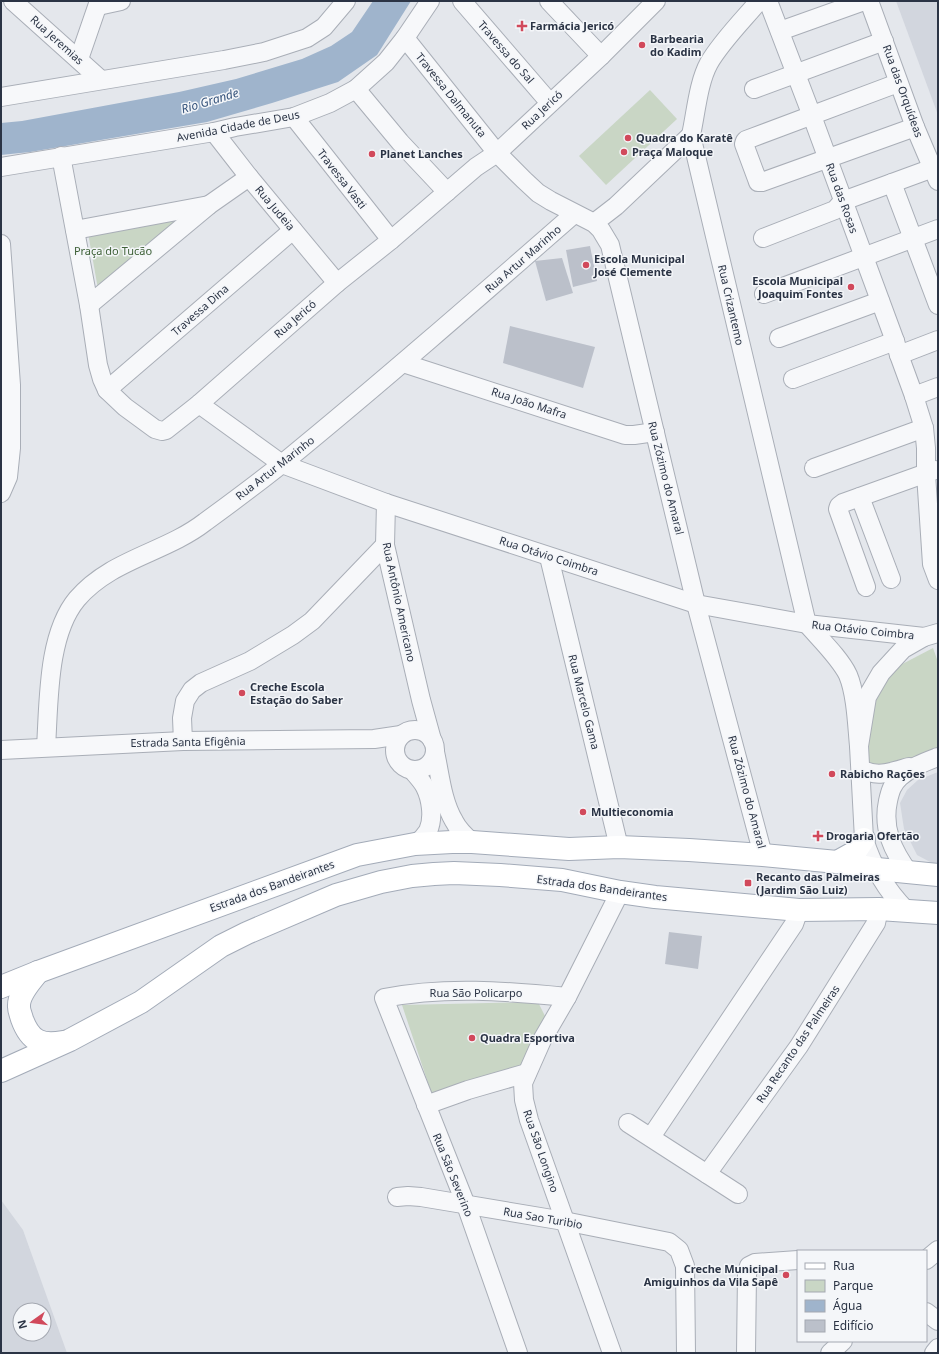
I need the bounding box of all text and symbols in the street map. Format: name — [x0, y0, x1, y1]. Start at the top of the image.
street label: Rua Jeremias — [27, 12, 87, 68]
street label: Travessa do Sal — [475, 17, 538, 86]
place label: Farmácia Jericó — [530, 18, 614, 33]
marker: Farmácia Jericó — [517, 21, 527, 31]
place label: Barbearia do Kadim — [650, 31, 704, 59]
marker: Barbearia do Kadim — [637, 40, 647, 50]
street label: Rua das Orquídeas — [880, 42, 927, 139]
street label: Travessa Dalmanuta — [413, 49, 490, 140]
water label: Rio Grande — [179, 84, 241, 117]
street label: Rua Jericó — [518, 86, 566, 133]
street label: Avenida Cidade de Deus — [175, 106, 301, 145]
place label: Quadra do Karatê — [636, 130, 733, 145]
marker: Quadra do Karatê — [623, 133, 633, 143]
place label: Praça Maloque — [632, 144, 713, 159]
street label: Travessa Vasti — [314, 146, 370, 212]
place label: Planet Lanches — [380, 146, 463, 161]
marker: Praça Maloque — [619, 147, 629, 157]
marker: Planet Lanches — [367, 149, 377, 159]
street label: Rua das Rosas — [823, 161, 862, 235]
street label: Rua Judeia — [252, 182, 299, 233]
street label: Rua Artur Marinho — [481, 221, 564, 296]
park label: Praça do Tucão — [74, 243, 152, 258]
place label: Escola Municipal José Clemente — [593, 251, 685, 279]
marker: Escola Municipal José Clemente — [581, 260, 591, 270]
street label: Rua Crizantemo — [715, 263, 748, 347]
place label: Escola Municipal Joaquim Fontes — [752, 273, 843, 301]
street label: Travessa Dina — [168, 281, 231, 339]
marker: Escola Municipal Joaquim Fontes — [846, 282, 856, 292]
street label: Rua Jericó — [270, 296, 319, 341]
street label: Rua João Mafra — [490, 383, 569, 422]
street label: Rua Zózimo do Amaral — [645, 420, 688, 536]
street label: Rua Artur Marinho — [232, 432, 317, 503]
street label: Rua Otávio Coimbra — [498, 532, 601, 579]
street label: Rua Antônio Americano — [379, 541, 420, 663]
street label: Rua Otávio Coimbra — [811, 617, 915, 642]
street label: Rua Marcelo Gama — [565, 653, 604, 751]
place label: Creche Escola Estação do Saber — [250, 679, 343, 707]
marker: Creche Escola Estação do Saber — [237, 688, 247, 698]
street label: Estrada Santa Efigênia — [130, 733, 246, 750]
street label: Rua Zózimo do Amaral — [725, 734, 770, 850]
place label: Rabicho Rações — [840, 766, 926, 781]
marker: Rabicho Rações — [827, 769, 837, 779]
place label: Multieconomia — [591, 804, 674, 819]
marker: Multieconomia — [578, 807, 588, 817]
place label: Drogaria Ofertão — [826, 828, 920, 843]
marker: Drogaria Ofertão — [813, 831, 823, 841]
street label: Estrada dos Bandeirantes — [207, 856, 336, 915]
place label: Recanto das Palmeiras (Jardim São Luiz) — [756, 869, 880, 897]
street label: Estrada dos Bandeirantes — [536, 871, 668, 904]
marker: Recanto das Palmeiras (Jardim São Luiz) — [743, 878, 753, 888]
street label: Rua Recanto das Palmeiras — [752, 982, 843, 1106]
street label: Rua São Policarpo — [430, 985, 523, 1000]
place label: Quadra Esportiva — [480, 1030, 575, 1045]
marker: Quadra Esportiva — [467, 1033, 477, 1043]
street label: Rua São Longino — [520, 1107, 563, 1195]
street label: Rua São Severino — [430, 1131, 477, 1219]
street label: Rua Sao Turibio — [502, 1203, 584, 1232]
legend — [797, 1250, 927, 1342]
text: Rua — [833, 1257, 855, 1274]
place label: Creche Municipal Amiguinhos da Vila Sapê — [644, 1261, 778, 1289]
marker: Creche Municipal Amiguinhos da Vila Sapê — [781, 1270, 791, 1280]
text: Parque — [833, 1277, 874, 1294]
text: Água — [833, 1297, 862, 1314]
north arrow — [12, 1302, 52, 1342]
text: Edifício — [833, 1317, 874, 1334]
text: N — [13, 1318, 30, 1331]

